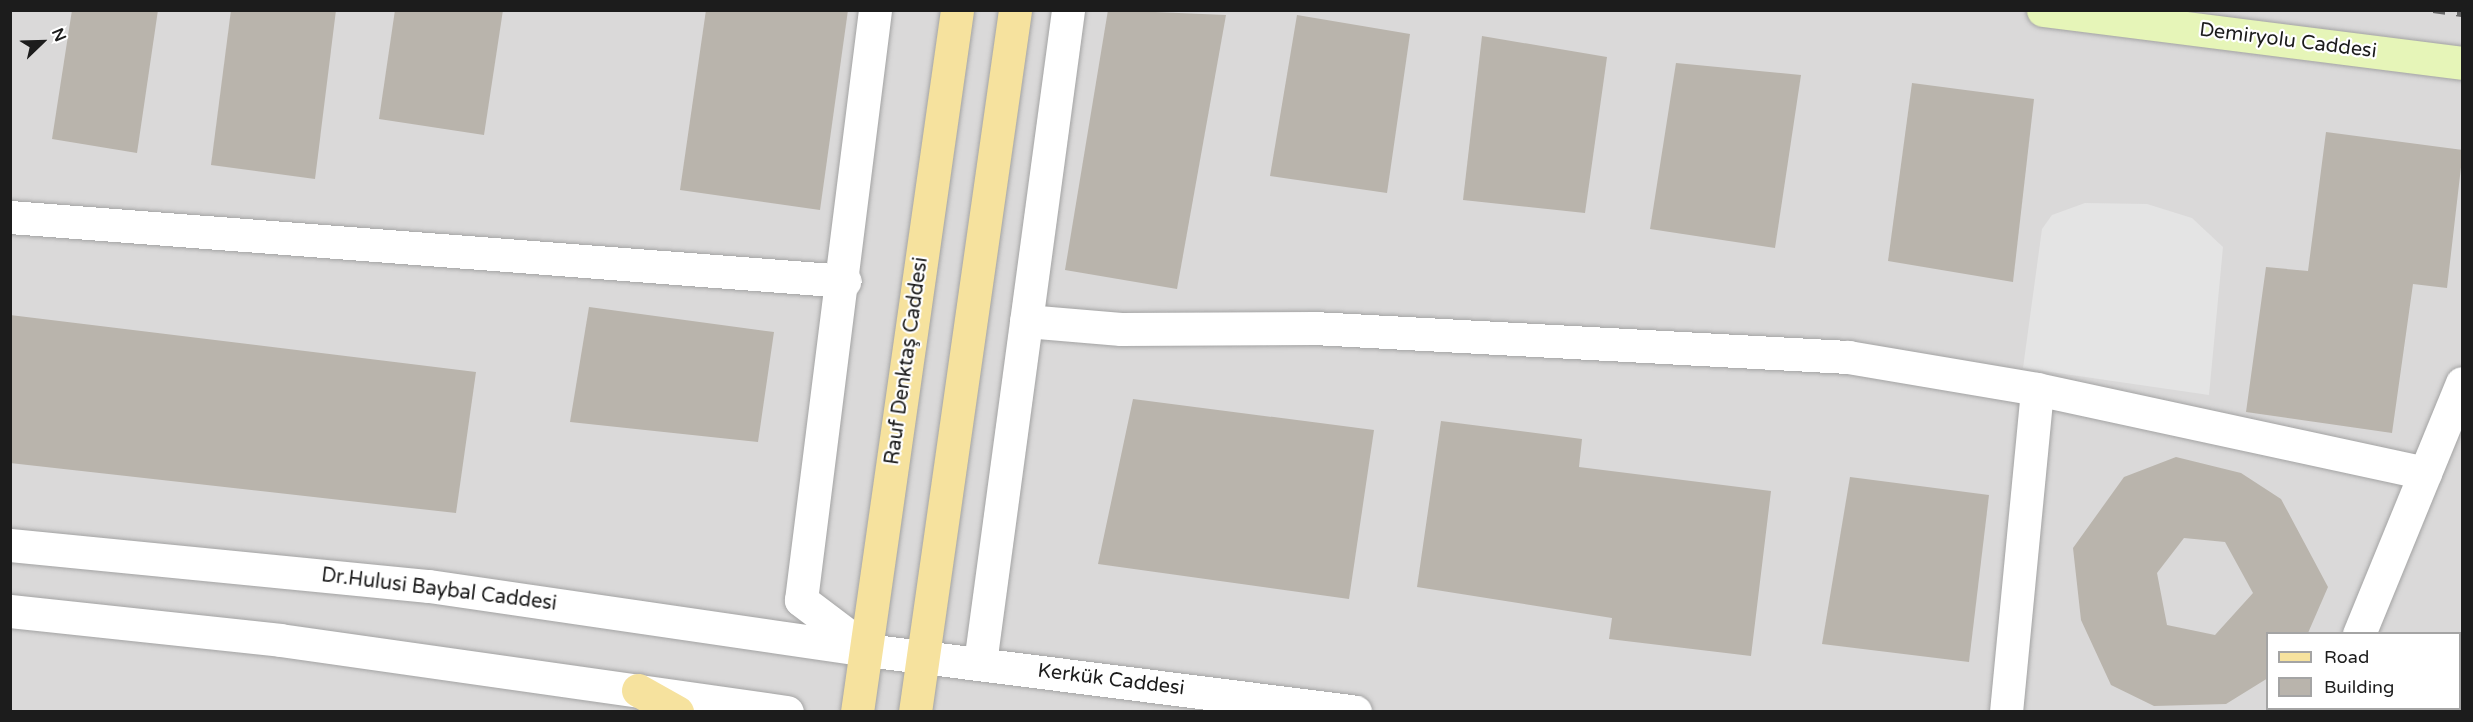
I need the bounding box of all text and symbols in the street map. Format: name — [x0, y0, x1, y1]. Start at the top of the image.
north arrow — [12, 12, 72, 72]
street label: Demiryolu Caddesi — [2198, 18, 2378, 64]
text: N — [47, 25, 70, 45]
street label: Rauf Denktaş Caddesi — [881, 256, 933, 466]
street label: Dr.Hulusi Baybal Caddesi — [320, 564, 558, 616]
legend — [2266, 632, 2461, 710]
text: Road — [2324, 646, 2369, 668]
street label: Kerkük Caddesi — [1036, 659, 1186, 701]
text: Building — [2324, 676, 2394, 698]

